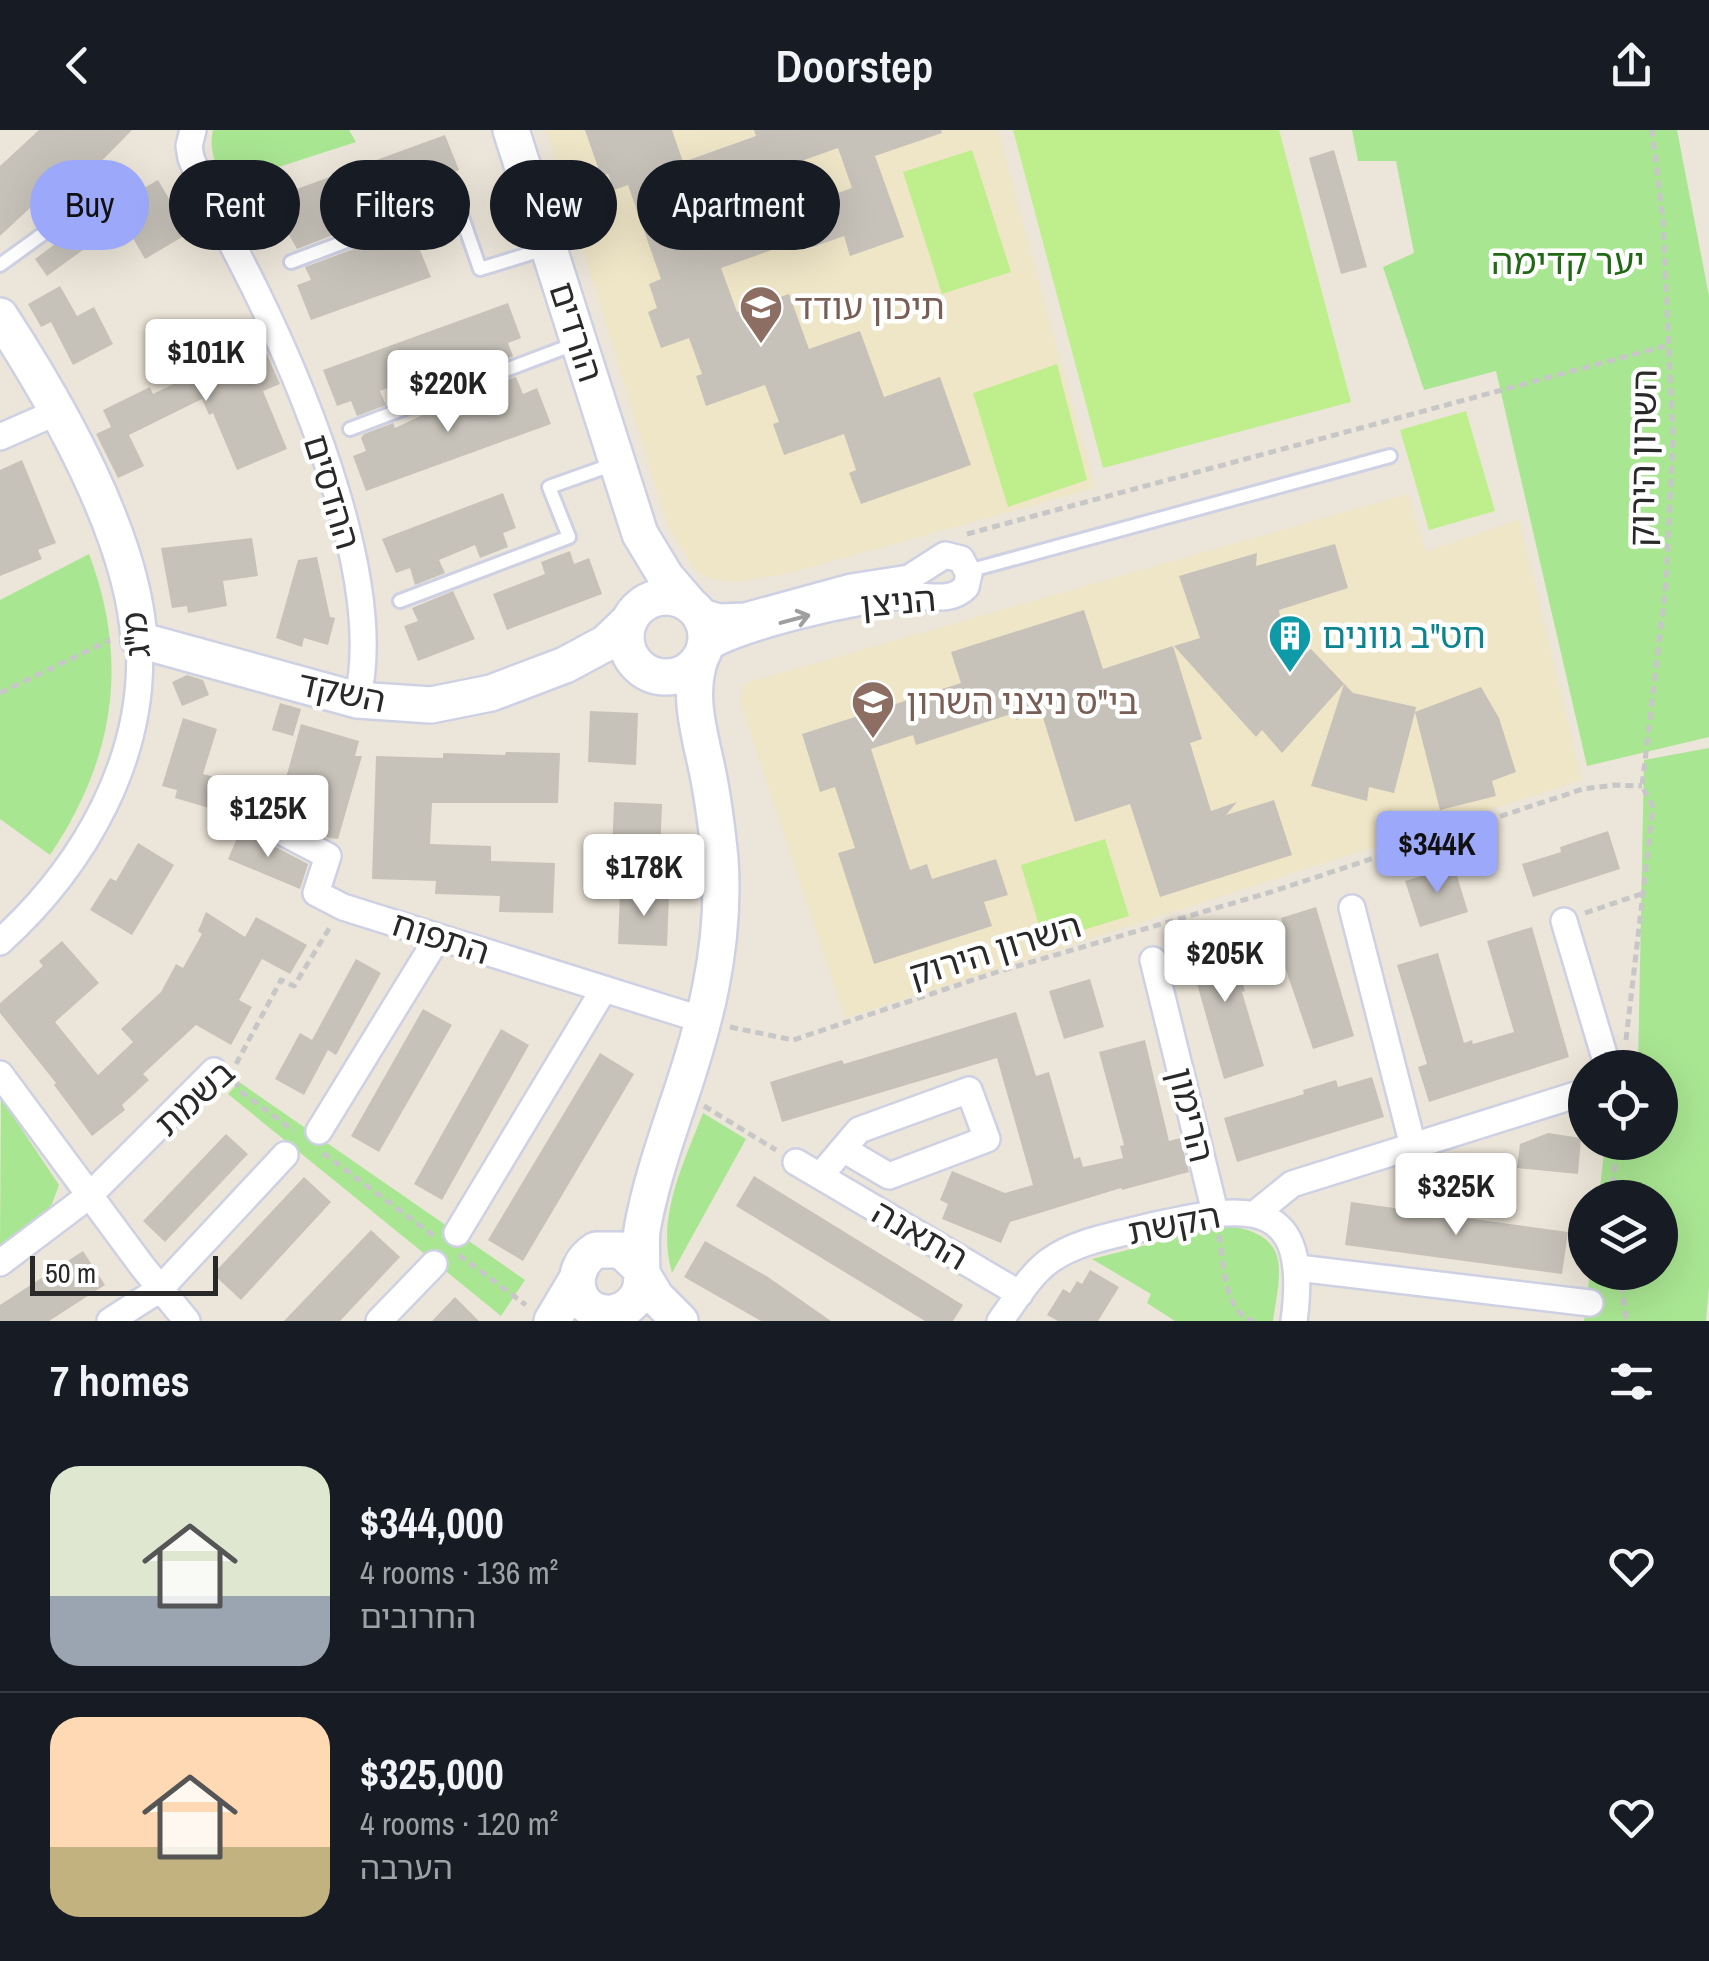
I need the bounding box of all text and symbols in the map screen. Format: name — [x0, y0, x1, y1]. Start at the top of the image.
text: Doorstep — [776, 35, 933, 96]
icon: back — [50, 38, 105, 93]
icon: share — [1604, 38, 1659, 93]
chip: Buy — [30, 160, 149, 250]
chip: Rent — [169, 160, 300, 250]
chip: Filters — [320, 160, 470, 250]
chip: New — [490, 160, 617, 250]
chip: Apartment — [637, 160, 840, 250]
park label: יער קדימה — [1491, 238, 1645, 285]
street label: הורדים — [538, 276, 615, 388]
place label: תיכון עודד — [794, 283, 945, 330]
school or university icon: תיכון עודד — [738, 284, 784, 345]
pin: $101K — [136, 319, 276, 404]
text: $101K — [167, 330, 245, 373]
pin: $220K — [378, 350, 518, 435]
text: $220K — [409, 361, 487, 404]
street label: השרון הירוק — [1617, 369, 1668, 547]
street label: ההדסים — [293, 429, 372, 555]
street label: הניצן — [858, 575, 938, 628]
one-way arrow — [779, 609, 810, 628]
street label: מ"ג — [110, 610, 161, 661]
place label: חט"ב גוונים — [1322, 612, 1486, 659]
building icon: חט"ב גוונים — [1267, 613, 1313, 674]
street label: השקד — [294, 659, 390, 724]
place label: בי"ס ניצני השרון — [906, 678, 1138, 725]
school or university icon: בי"ס ניצני השרון — [850, 679, 896, 740]
pin: $125K — [198, 775, 338, 860]
text: $125K — [229, 786, 307, 829]
pin: $344K — [1367, 811, 1507, 896]
text: $344K — [1398, 822, 1476, 865]
pin: $178K — [574, 834, 714, 919]
text: $178K — [605, 845, 683, 888]
street label: התפוח — [386, 900, 496, 975]
street label: השרון הירוק — [903, 901, 1087, 998]
pin: $205K — [1155, 920, 1295, 1005]
text: $205K — [1186, 931, 1264, 974]
street label: בשמת — [145, 1049, 245, 1146]
map controls — [1568, 1050, 1678, 1290]
button: locate — [1568, 1050, 1678, 1160]
street label: הרימון — [1157, 1063, 1226, 1167]
pin: $325K — [1386, 1153, 1526, 1238]
text: $325K — [1417, 1164, 1495, 1207]
button: layers — [1568, 1180, 1678, 1290]
street label: התאנה — [864, 1188, 977, 1281]
street label: הקשת — [1124, 1192, 1224, 1255]
scale bar — [30, 1251, 218, 1296]
text: 50 m — [45, 1254, 96, 1292]
text: 7 homes — [50, 1353, 190, 1409]
icon: filters — [1604, 1354, 1659, 1409]
text: $344,000 — [360, 1495, 504, 1551]
icon: home — [130, 1506, 250, 1626]
icon: heart — [1604, 1539, 1659, 1594]
text: 4 rooms · 136 m² — [360, 1551, 558, 1594]
text: החרובים — [360, 1595, 476, 1638]
text: $325,000 — [360, 1746, 504, 1802]
icon: home — [130, 1757, 250, 1877]
icon: heart — [1604, 1790, 1659, 1845]
text: 4 rooms · 120 m² — [360, 1802, 558, 1845]
text: הערבה — [360, 1846, 453, 1889]

